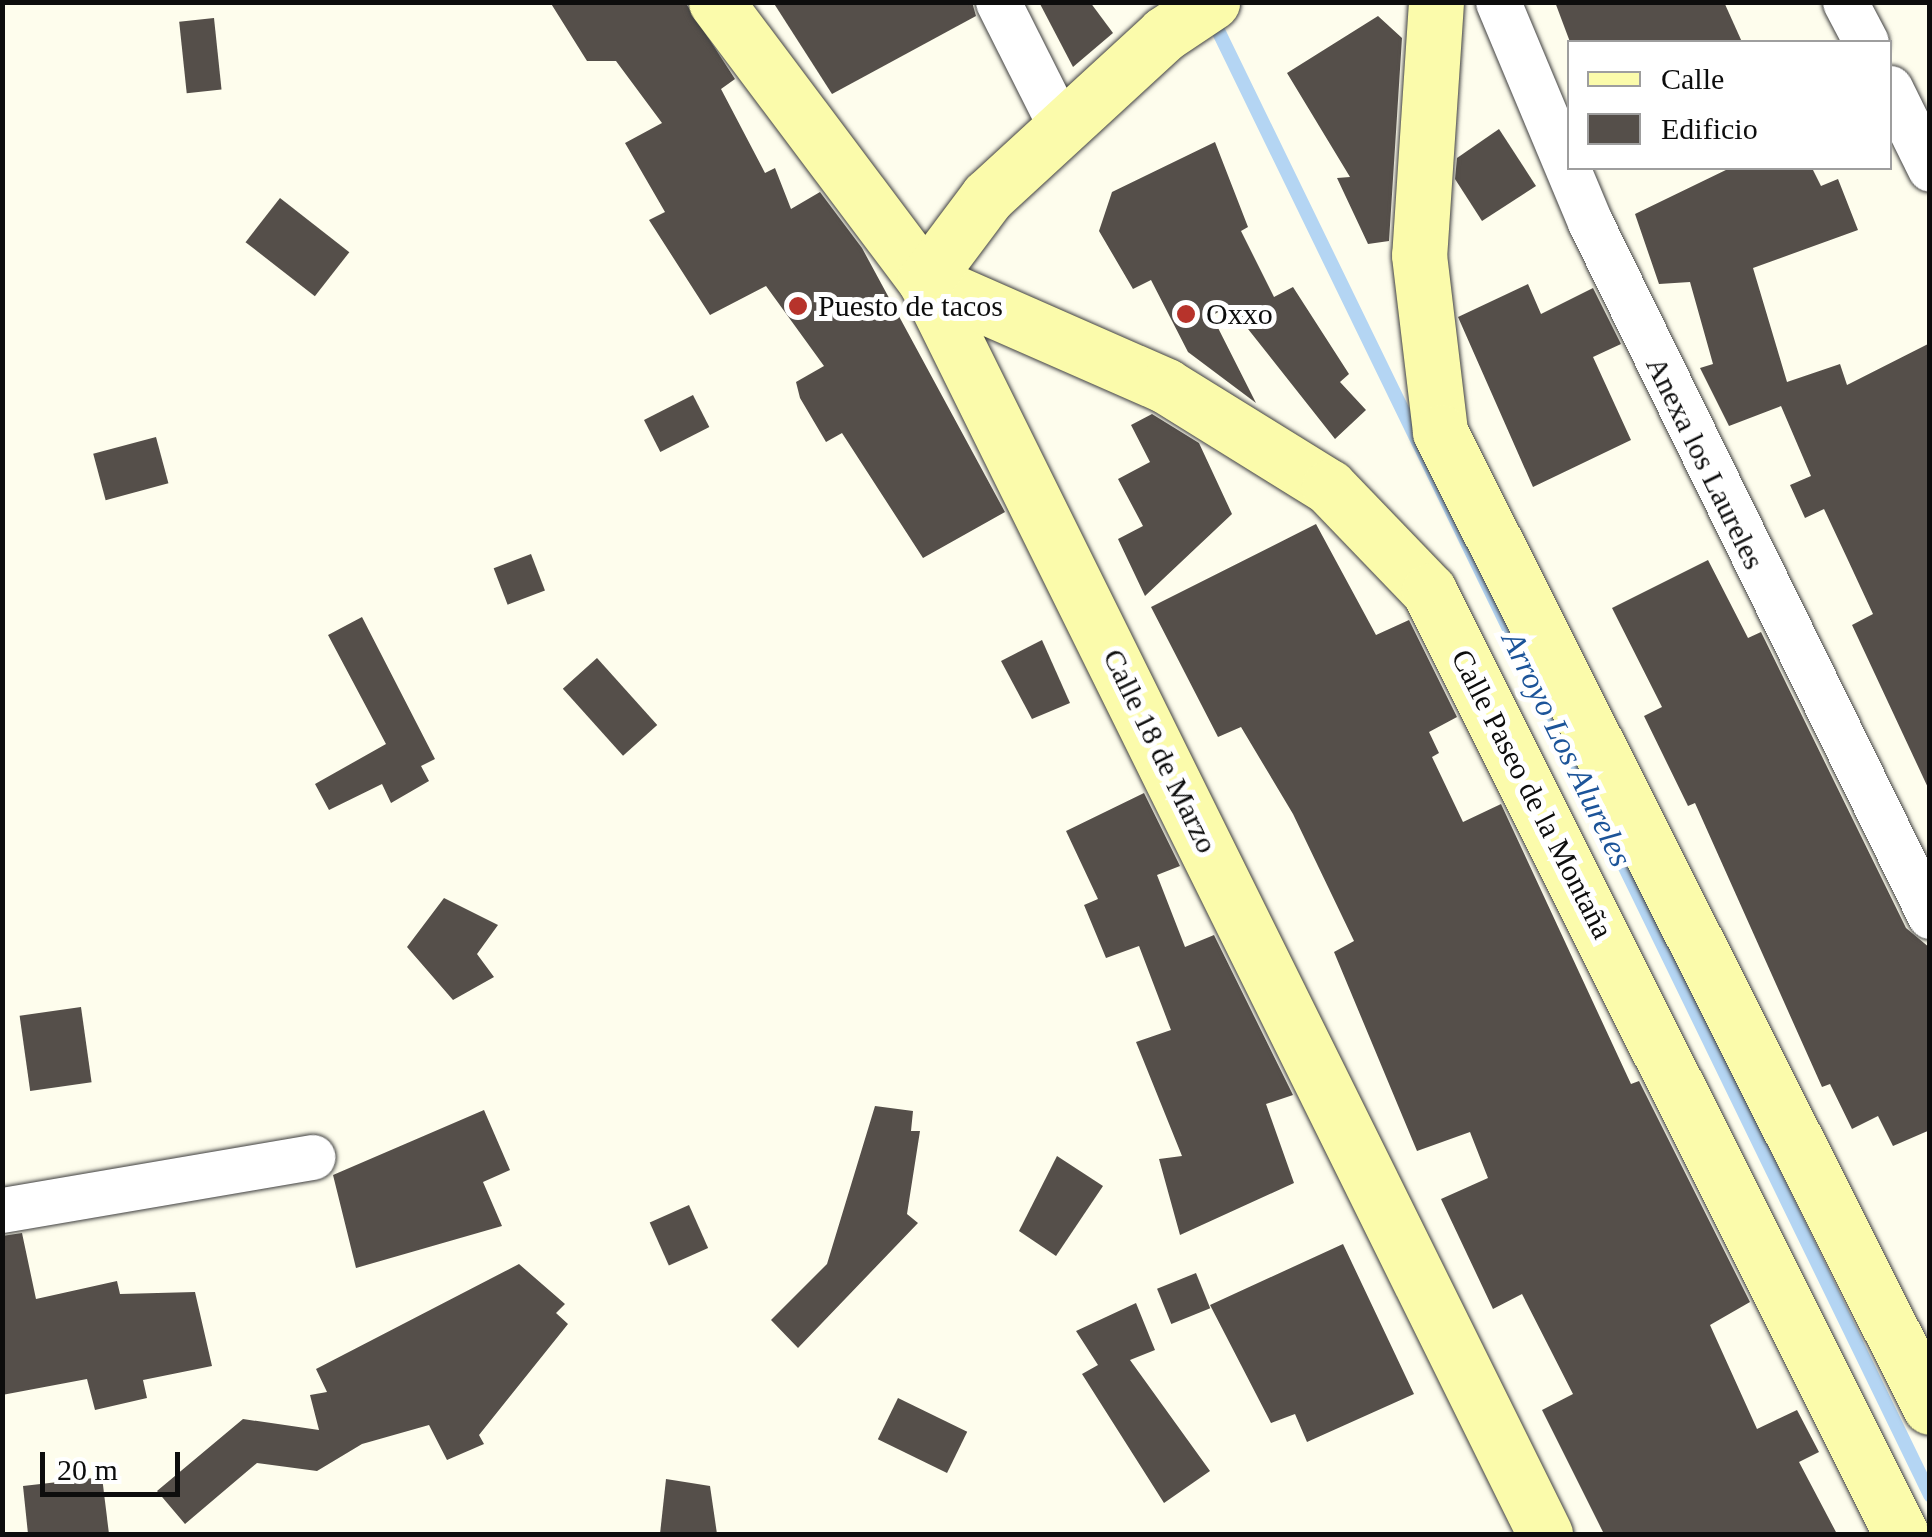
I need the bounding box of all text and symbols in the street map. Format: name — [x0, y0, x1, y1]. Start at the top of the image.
legend — [1567, 40, 1892, 170]
text: Calle — [1661, 62, 1724, 95]
text: Edificio — [1661, 112, 1758, 145]
place label: Puesto de tacos — [818, 288, 1003, 324]
marker: Puesto de tacos — [787, 295, 809, 317]
place label: Oxxo — [1206, 296, 1273, 332]
marker: Oxxo — [1175, 303, 1197, 325]
street label: Anexa los Laureles — [1638, 351, 1772, 575]
water label: Arroyo Los Alureles — [1493, 625, 1641, 873]
street label: Calle 18 de Marzo — [1095, 643, 1225, 859]
street label: Calle Paseo de la Montaña — [1443, 643, 1621, 945]
scale bar — [45, 1432, 185, 1494]
text: 20 m — [57, 1453, 118, 1486]

